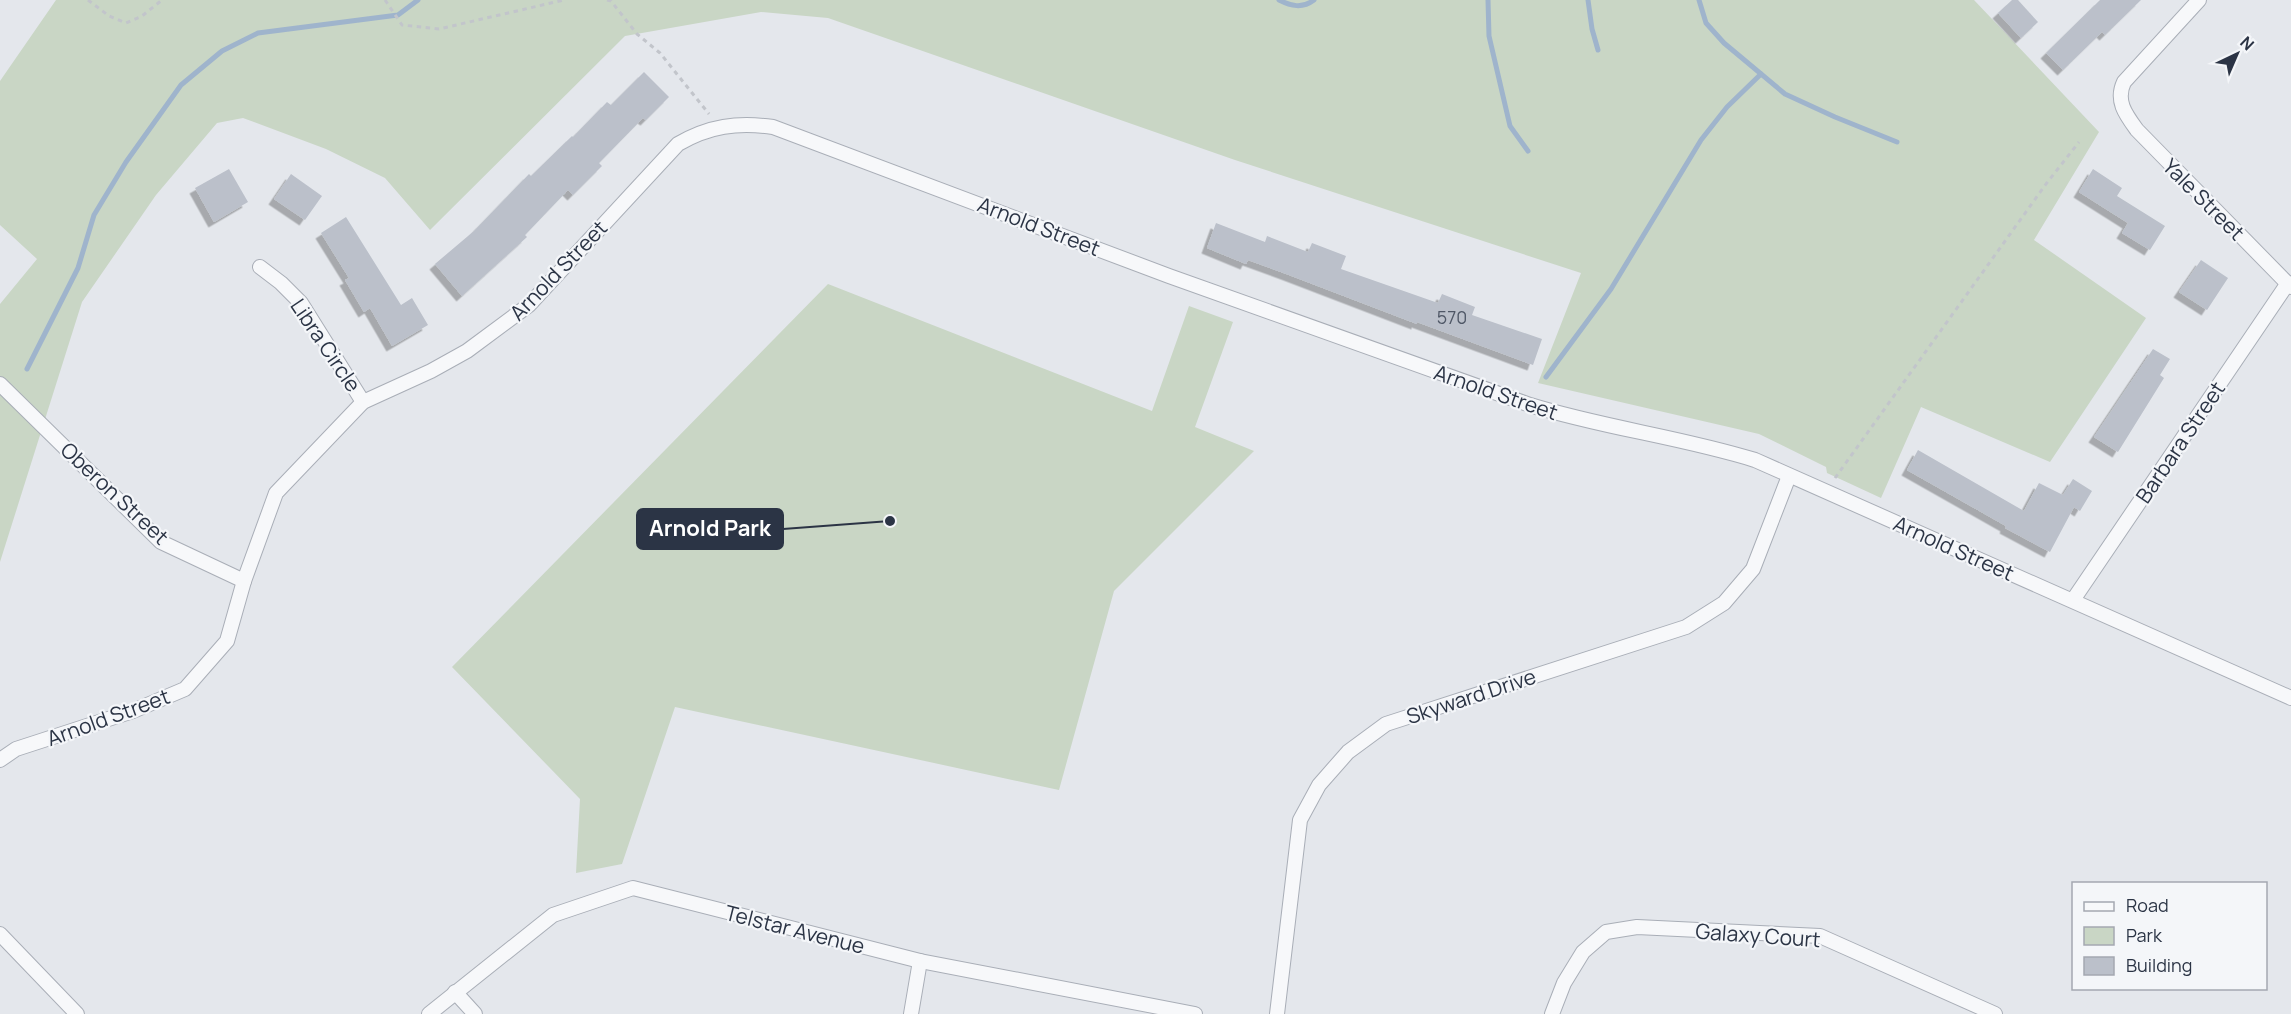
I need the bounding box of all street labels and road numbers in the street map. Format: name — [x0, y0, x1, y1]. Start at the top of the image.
street label: Yale Street — [2157, 152, 2251, 246]
street label: Arnold Street — [974, 190, 1104, 262]
street label: Arnold Street — [503, 214, 613, 326]
street label: Libra Circle — [285, 293, 367, 397]
street label: Arnold Street — [1430, 358, 1562, 426]
street label: Barbara Street — [2129, 376, 2231, 508]
street label: Oberon Street — [55, 436, 175, 550]
street label: Arnold Street — [1889, 509, 2019, 587]
street label: Skyward Drive — [1403, 662, 1539, 730]
street label: Arnold Street — [43, 682, 173, 752]
street label: Telstar Avenue — [722, 898, 868, 960]
street label: Galaxy Court — [1695, 917, 1821, 953]

